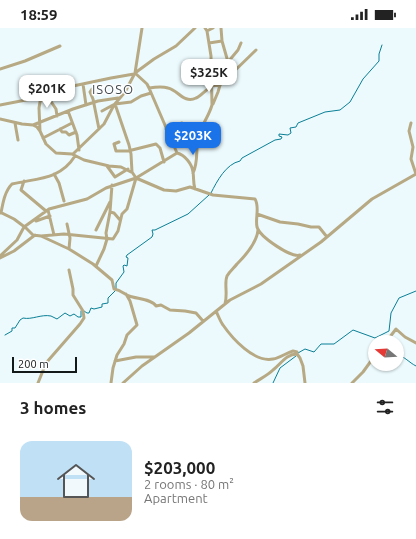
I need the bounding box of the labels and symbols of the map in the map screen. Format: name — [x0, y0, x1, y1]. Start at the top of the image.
pin: $325K — [181, 59, 237, 93]
pin: $201K — [19, 75, 75, 109]
district label: ISOSO — [92, 82, 134, 96]
pin: $203K — [165, 122, 221, 156]
north arrow — [368, 335, 404, 371]
scale bar — [12, 355, 77, 374]

